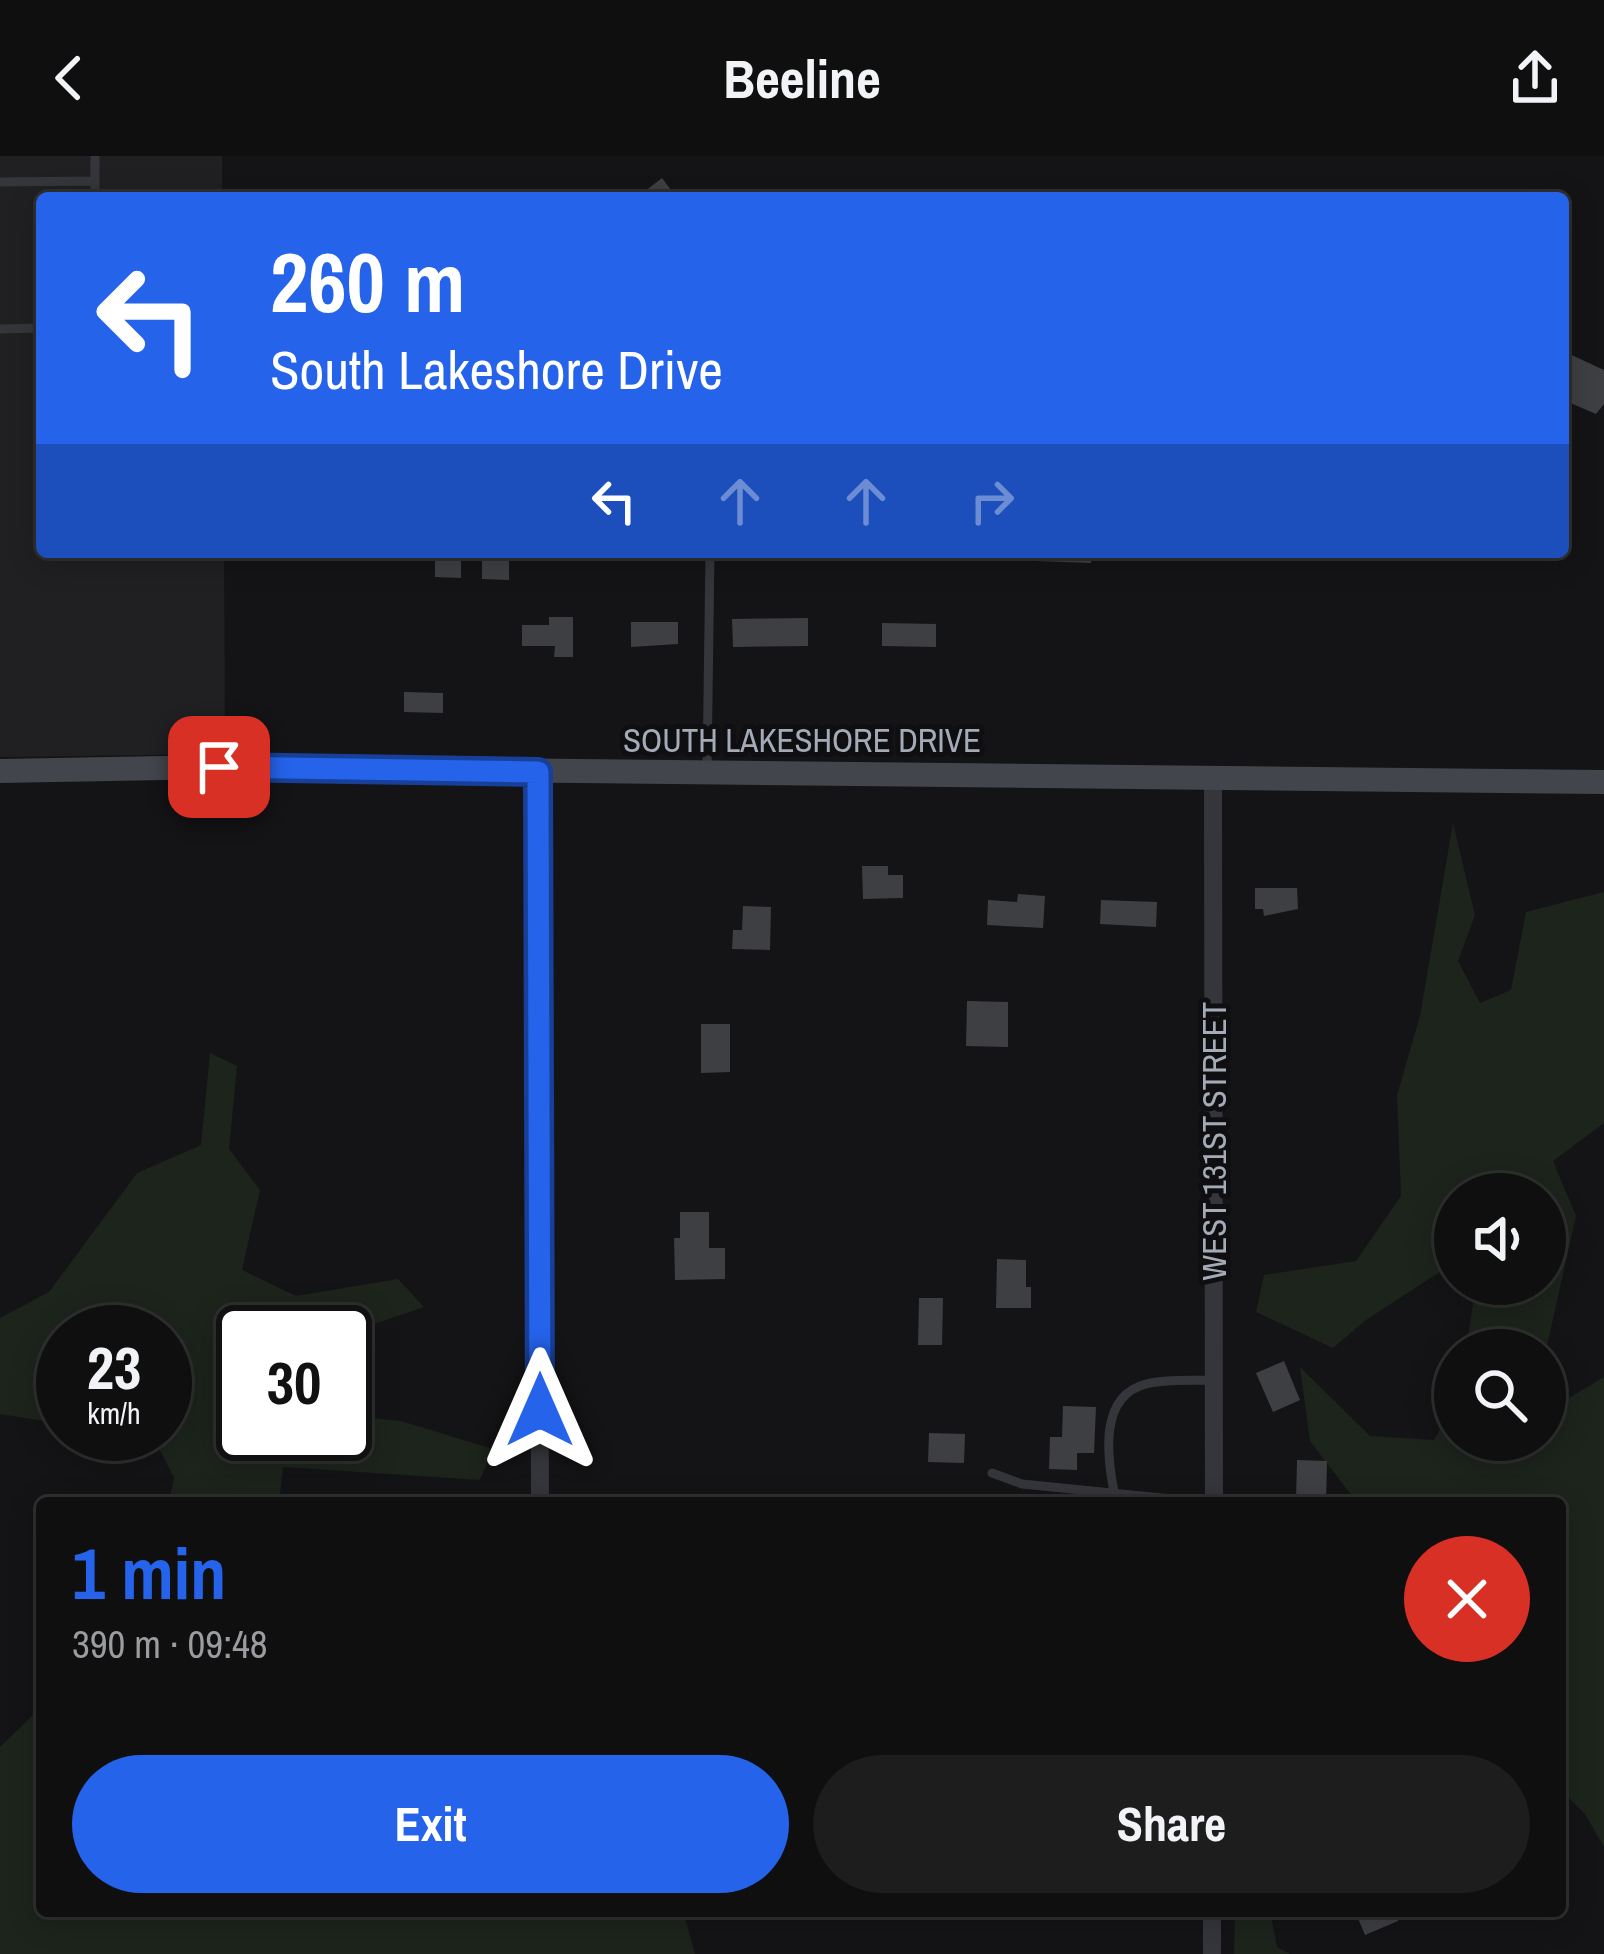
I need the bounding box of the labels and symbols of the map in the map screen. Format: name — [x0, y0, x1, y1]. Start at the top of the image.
pin — [168, 716, 270, 818]
street label: SOUTH LAKESHORE DRIVE — [623, 718, 981, 762]
street label: WEST 131ST STREET — [1192, 1002, 1236, 1280]
speed limit sign: 30 — [216, 1305, 372, 1461]
position arrow — [477, 1347, 603, 1473]

